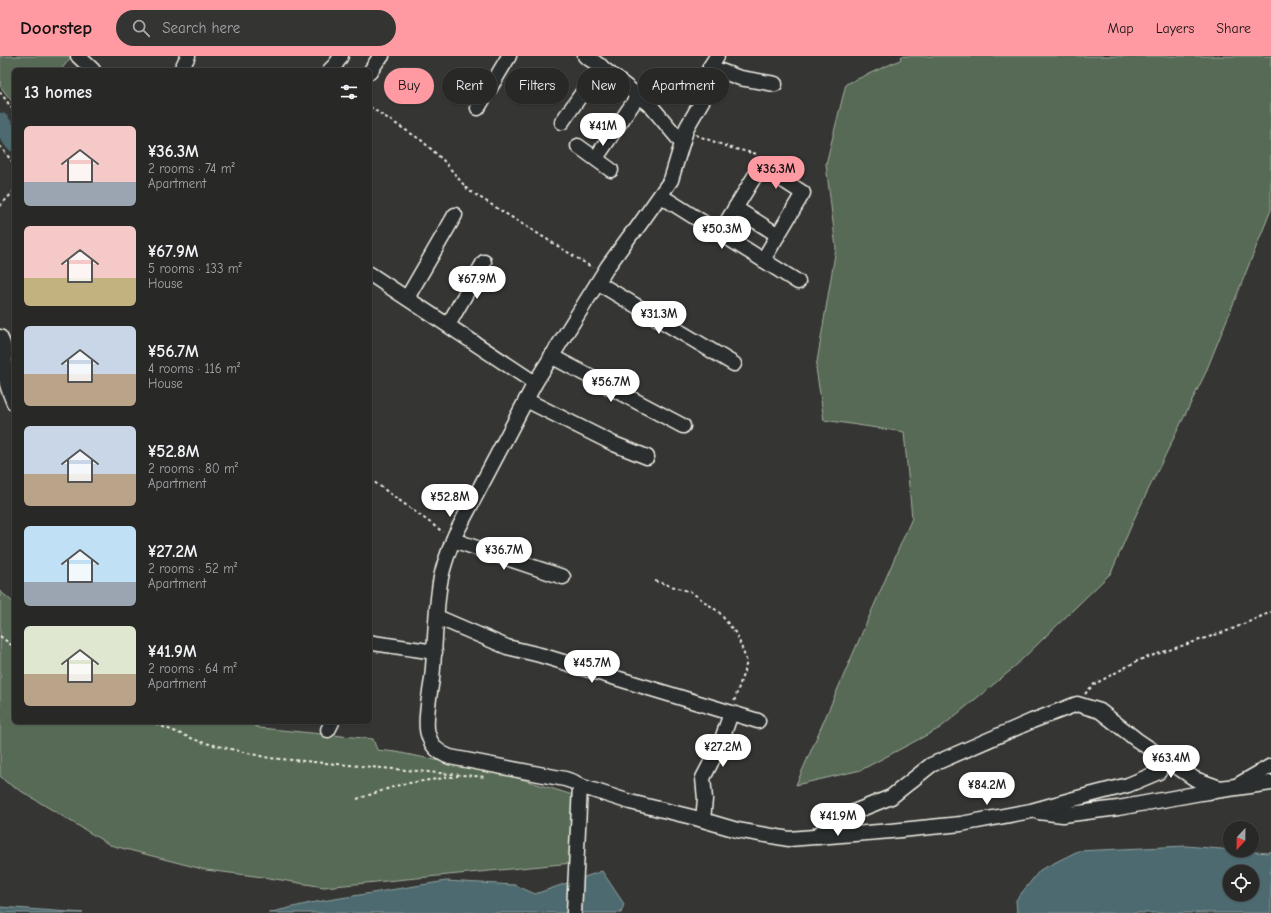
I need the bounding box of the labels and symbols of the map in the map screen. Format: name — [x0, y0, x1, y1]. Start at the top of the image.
pin: ¥41M — [579, 113, 627, 147]
pin: ¥36.3M — [743, 156, 809, 190]
pin: ¥50.3M — [689, 216, 755, 250]
pin: ¥67.9M — [444, 266, 510, 300]
pin: ¥31.3M — [626, 301, 692, 335]
pin: ¥56.7M — [578, 369, 644, 403]
pin: ¥52.8M — [417, 484, 483, 518]
pin: ¥36.7M — [471, 537, 537, 571]
pin: ¥45.7M — [559, 650, 625, 684]
pin: ¥27.2M — [690, 734, 756, 768]
pin: ¥63.4M — [1138, 745, 1204, 779]
pin: ¥84.2M — [954, 772, 1020, 806]
pin: ¥41.9M — [805, 803, 871, 837]
north arrow — [1223, 821, 1259, 857]

